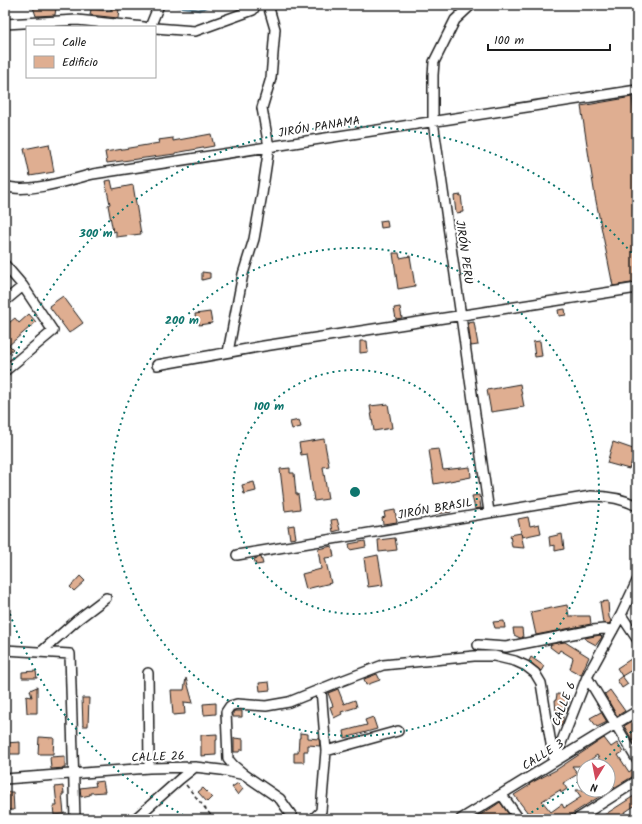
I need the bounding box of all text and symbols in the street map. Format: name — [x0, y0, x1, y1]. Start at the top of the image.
legend — [26, 26, 156, 78]
scale bar — [488, 26, 610, 52]
text: 100 m — [494, 31, 525, 50]
text: Calle — [62, 33, 87, 52]
text: Edificio — [62, 53, 98, 72]
street label: JIRÓN PANAMA — [277, 111, 361, 143]
street label: JIRÓN PERU — [450, 219, 478, 285]
text: 300 m — [78, 224, 113, 243]
text: 200 m — [165, 311, 199, 330]
text: 100 m — [254, 397, 284, 416]
centre of rings — [348, 485, 362, 499]
street label: JIRÓN BRASIL — [396, 493, 474, 525]
street label: CALLE 6 — [547, 679, 581, 729]
street label: CALLE 3 — [518, 735, 568, 775]
street label: CALLE 26 — [131, 747, 185, 767]
north arrow — [576, 758, 616, 798]
text: N — [589, 777, 599, 796]

